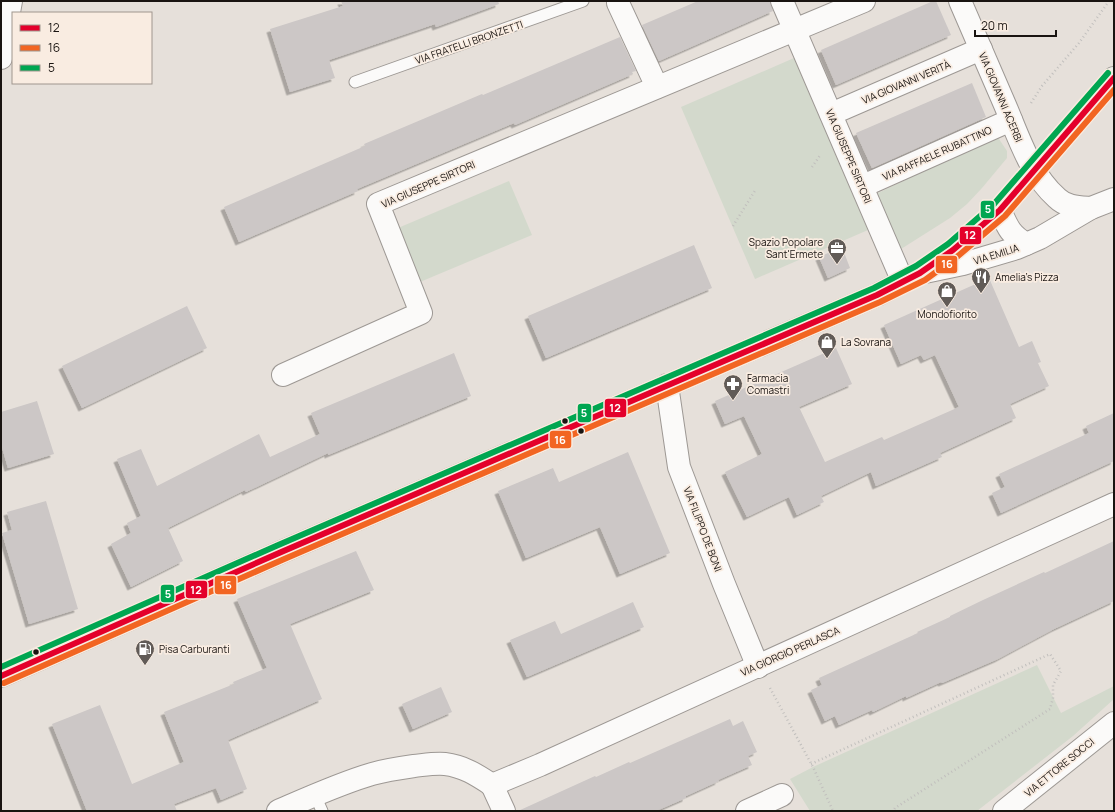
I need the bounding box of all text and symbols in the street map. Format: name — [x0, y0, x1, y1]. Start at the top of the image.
legend — [12, 12, 152, 84]
scale bar — [975, 12, 1056, 38]
street label: VIA FRATELLI BRONZETTI — [413, 17, 525, 67]
text: 20 m — [981, 17, 1008, 34]
text: 12 — [48, 19, 60, 36]
text: 16 — [48, 39, 60, 56]
street label: VIA GIOVANNI ACERBI — [976, 50, 1026, 144]
street label: VIA GIOVANNI VERITÀ — [859, 57, 953, 107]
text: 5 — [48, 59, 55, 76]
street label: VIA GIUSEPPE SIRTORI — [823, 107, 875, 205]
street label: VIA RAFFAELE RUBATTINO — [880, 123, 994, 183]
street label: VIA GIUSEPPE SIRTORI — [379, 157, 477, 211]
line badge: 5 — [980, 200, 995, 219]
text: 5 — [985, 201, 991, 216]
line badge: 12 — [959, 226, 982, 245]
text: 12 — [964, 227, 976, 242]
place label: Spazio Popolare Sant'Ermete — [749, 235, 823, 261]
office icon: Spazio Popolare Sant'Ermete — [826, 237, 848, 265]
street label: VIA EMILIA — [972, 240, 1021, 268]
line badge: 16 — [935, 255, 958, 274]
text: 16 — [941, 256, 953, 271]
restaurant icon: Amelia’s Pizza — [970, 266, 992, 294]
place label: Amelia’s Pizza — [995, 270, 1058, 284]
shop icon: Mondofiorito — [936, 280, 958, 308]
place label: Mondofiorito — [917, 307, 977, 321]
shop icon: La Sovrana — [816, 331, 838, 359]
place label: La Sovrana — [841, 335, 891, 349]
place label: Farmacia Comastri — [747, 371, 789, 397]
pharmacy icon: Farmacia Comastri — [722, 373, 744, 401]
line badge: 12 — [604, 398, 627, 418]
text: 12 — [609, 400, 621, 415]
line badge: 5 — [577, 403, 592, 423]
text: 5 — [581, 405, 587, 420]
unlabelled marker — [560, 416, 570, 426]
unlabelled marker — [576, 426, 586, 436]
line badge: 16 — [549, 430, 572, 449]
text: 16 — [554, 432, 566, 447]
street label: VIA FILIPPO DE BONI — [680, 485, 726, 573]
line badge: 16 — [214, 575, 237, 595]
text: 16 — [220, 577, 232, 592]
line badge: 12 — [185, 580, 208, 599]
text: 12 — [190, 582, 202, 597]
line badge: 5 — [160, 584, 175, 603]
text: 5 — [165, 586, 171, 601]
street label: VIA GIORGIO PERLASCA — [738, 623, 842, 679]
fuel station icon: Pisa Carburanti — [134, 638, 156, 666]
place label: Pisa Carburanti — [159, 642, 230, 656]
unlabelled marker — [31, 647, 41, 657]
street label: VIA ETTORE SOCCI — [1021, 734, 1097, 800]

